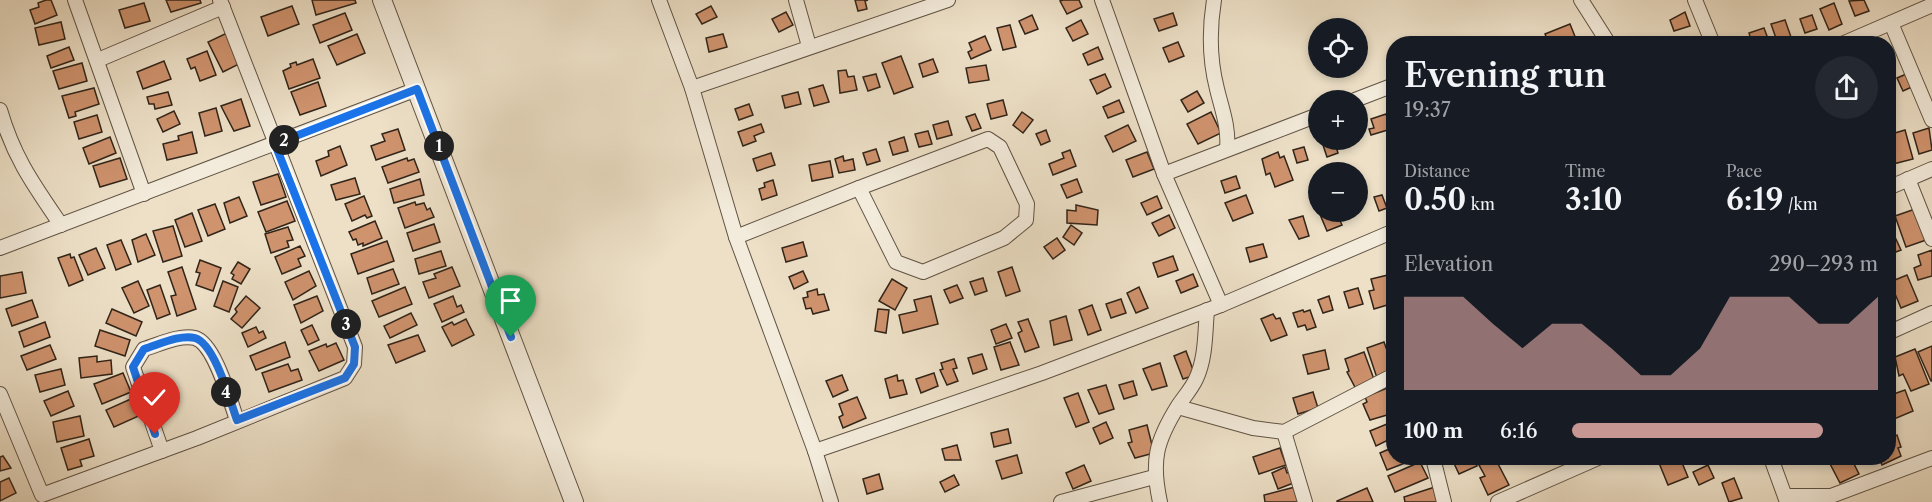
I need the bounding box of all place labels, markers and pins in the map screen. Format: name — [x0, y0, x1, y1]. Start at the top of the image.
pin: 2 — [269, 125, 299, 155]
pin: 1 — [424, 131, 454, 161]
pin — [485, 275, 536, 337]
pin: 3 — [331, 309, 361, 339]
pin — [129, 372, 180, 434]
pin: 4 — [211, 377, 241, 407]

